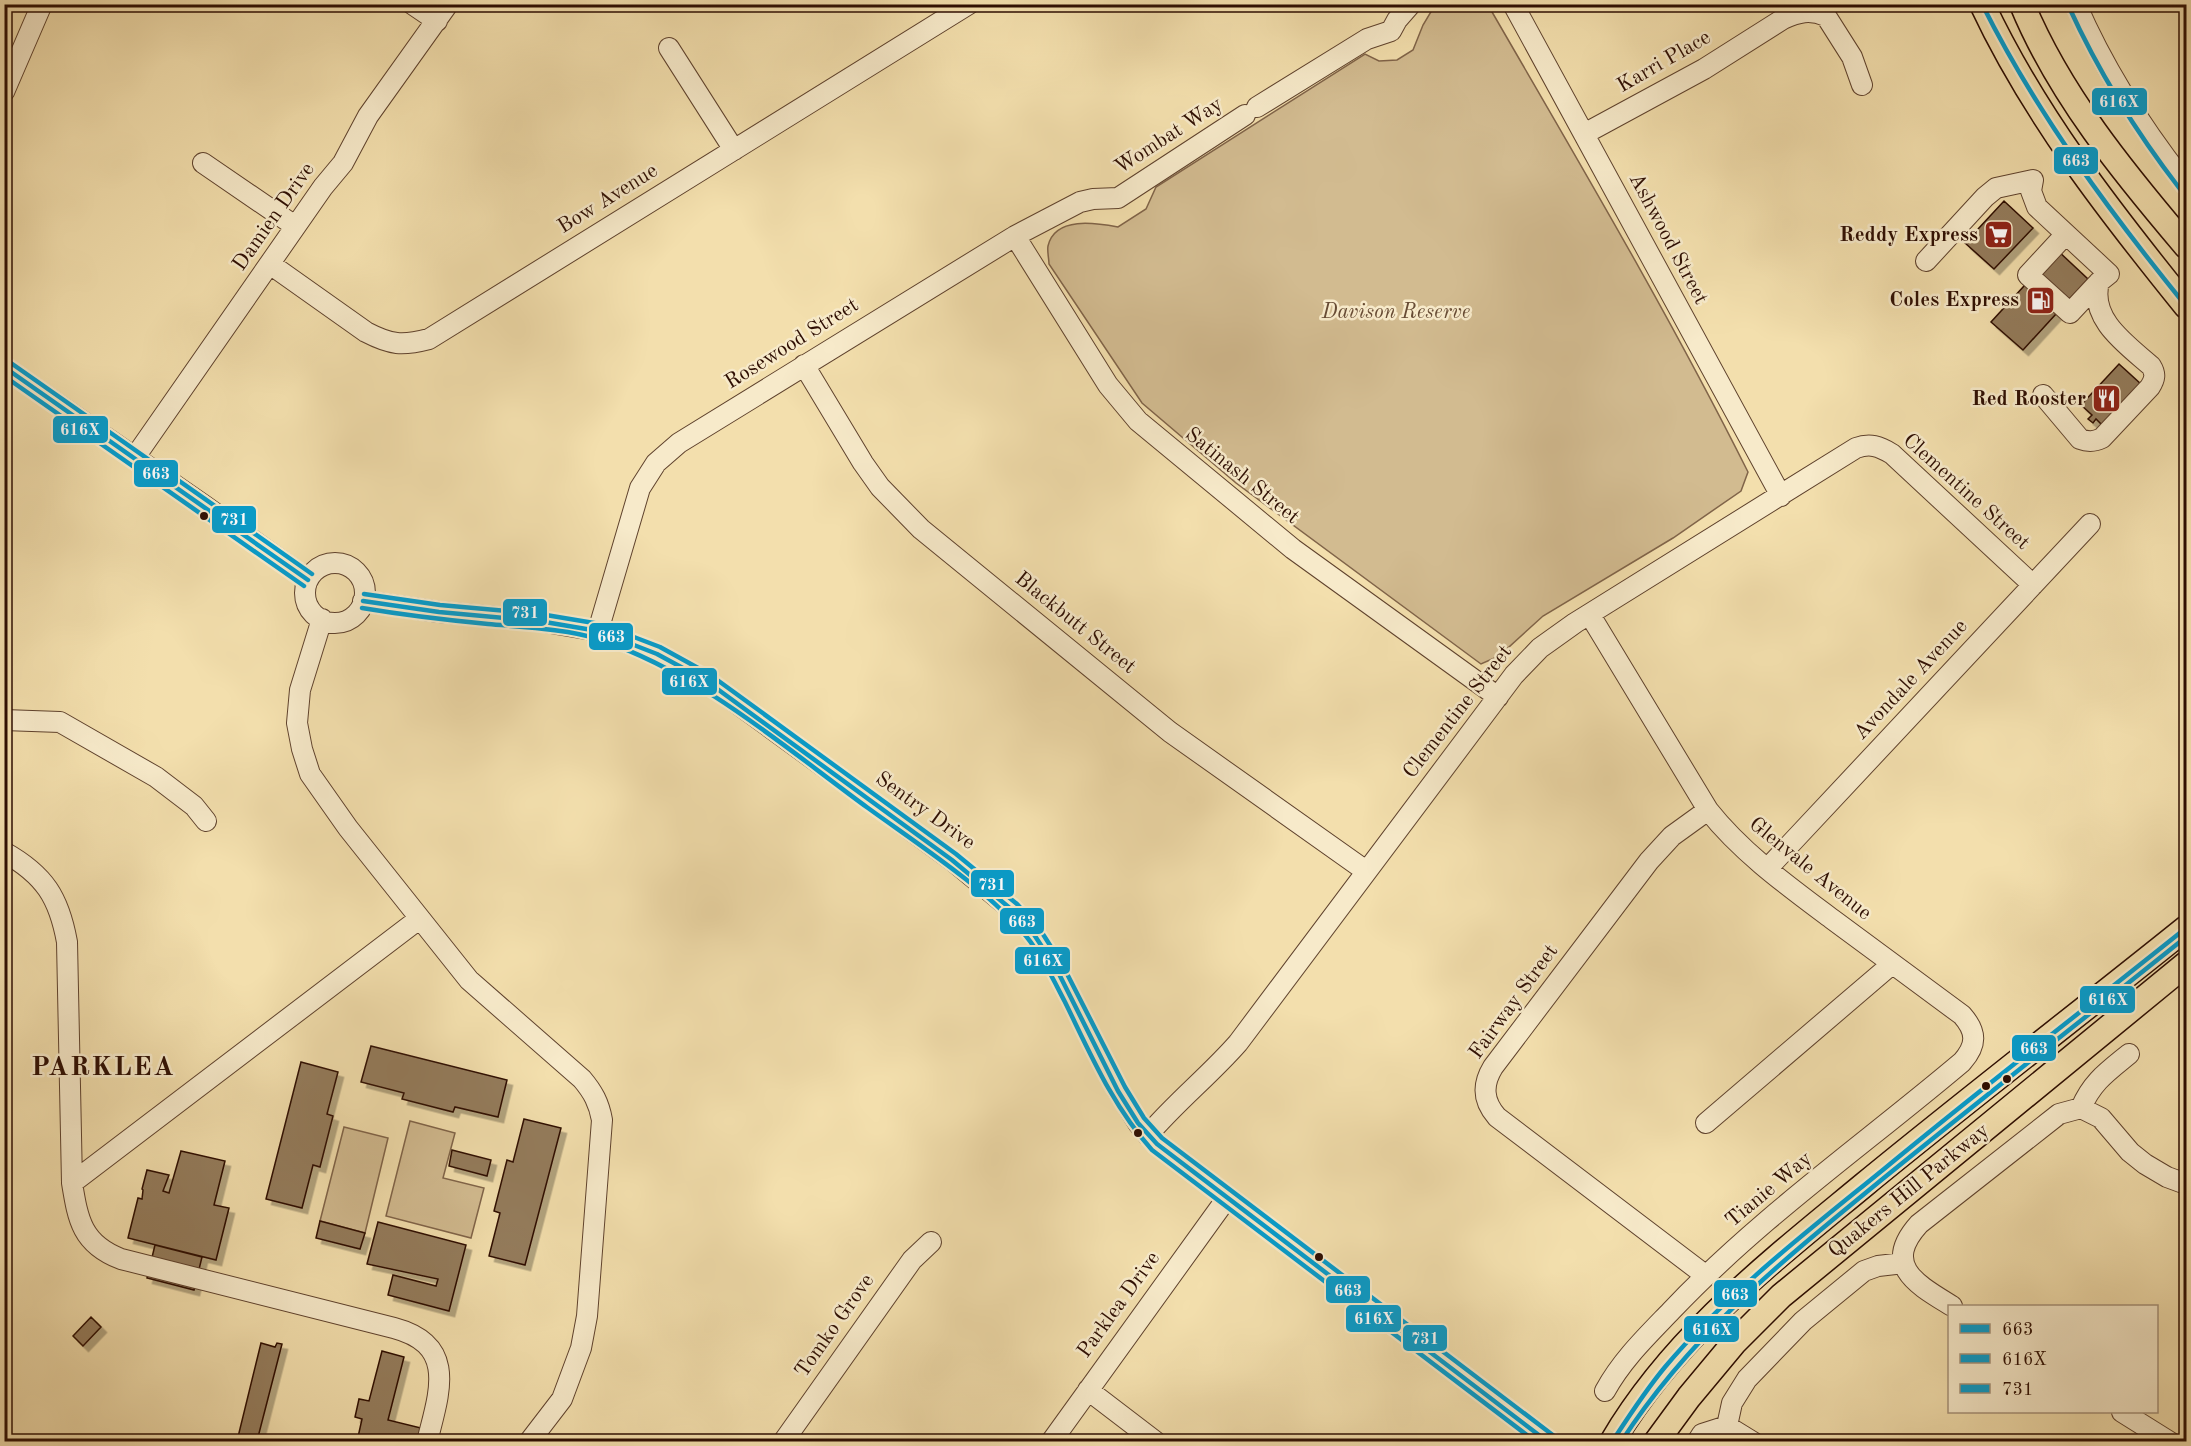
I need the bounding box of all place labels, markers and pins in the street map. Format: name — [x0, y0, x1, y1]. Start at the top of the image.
supermarket icon: Reddy Express — [1983, 219, 2015, 251]
place label: Reddy Express — [1839, 225, 1978, 246]
fuel station icon: Coles Express — [2024, 284, 2056, 316]
place label: Coles Express — [1889, 290, 2019, 311]
restaurant icon: Red Rooster — [2091, 383, 2123, 415]
place label: Red Rooster — [1971, 389, 2086, 410]
unlabelled marker — [198, 510, 210, 522]
unlabelled marker — [2001, 1073, 2013, 1085]
unlabelled marker — [1980, 1080, 1992, 1092]
unlabelled marker — [1132, 1127, 1144, 1139]
unlabelled marker — [1313, 1251, 1325, 1263]

